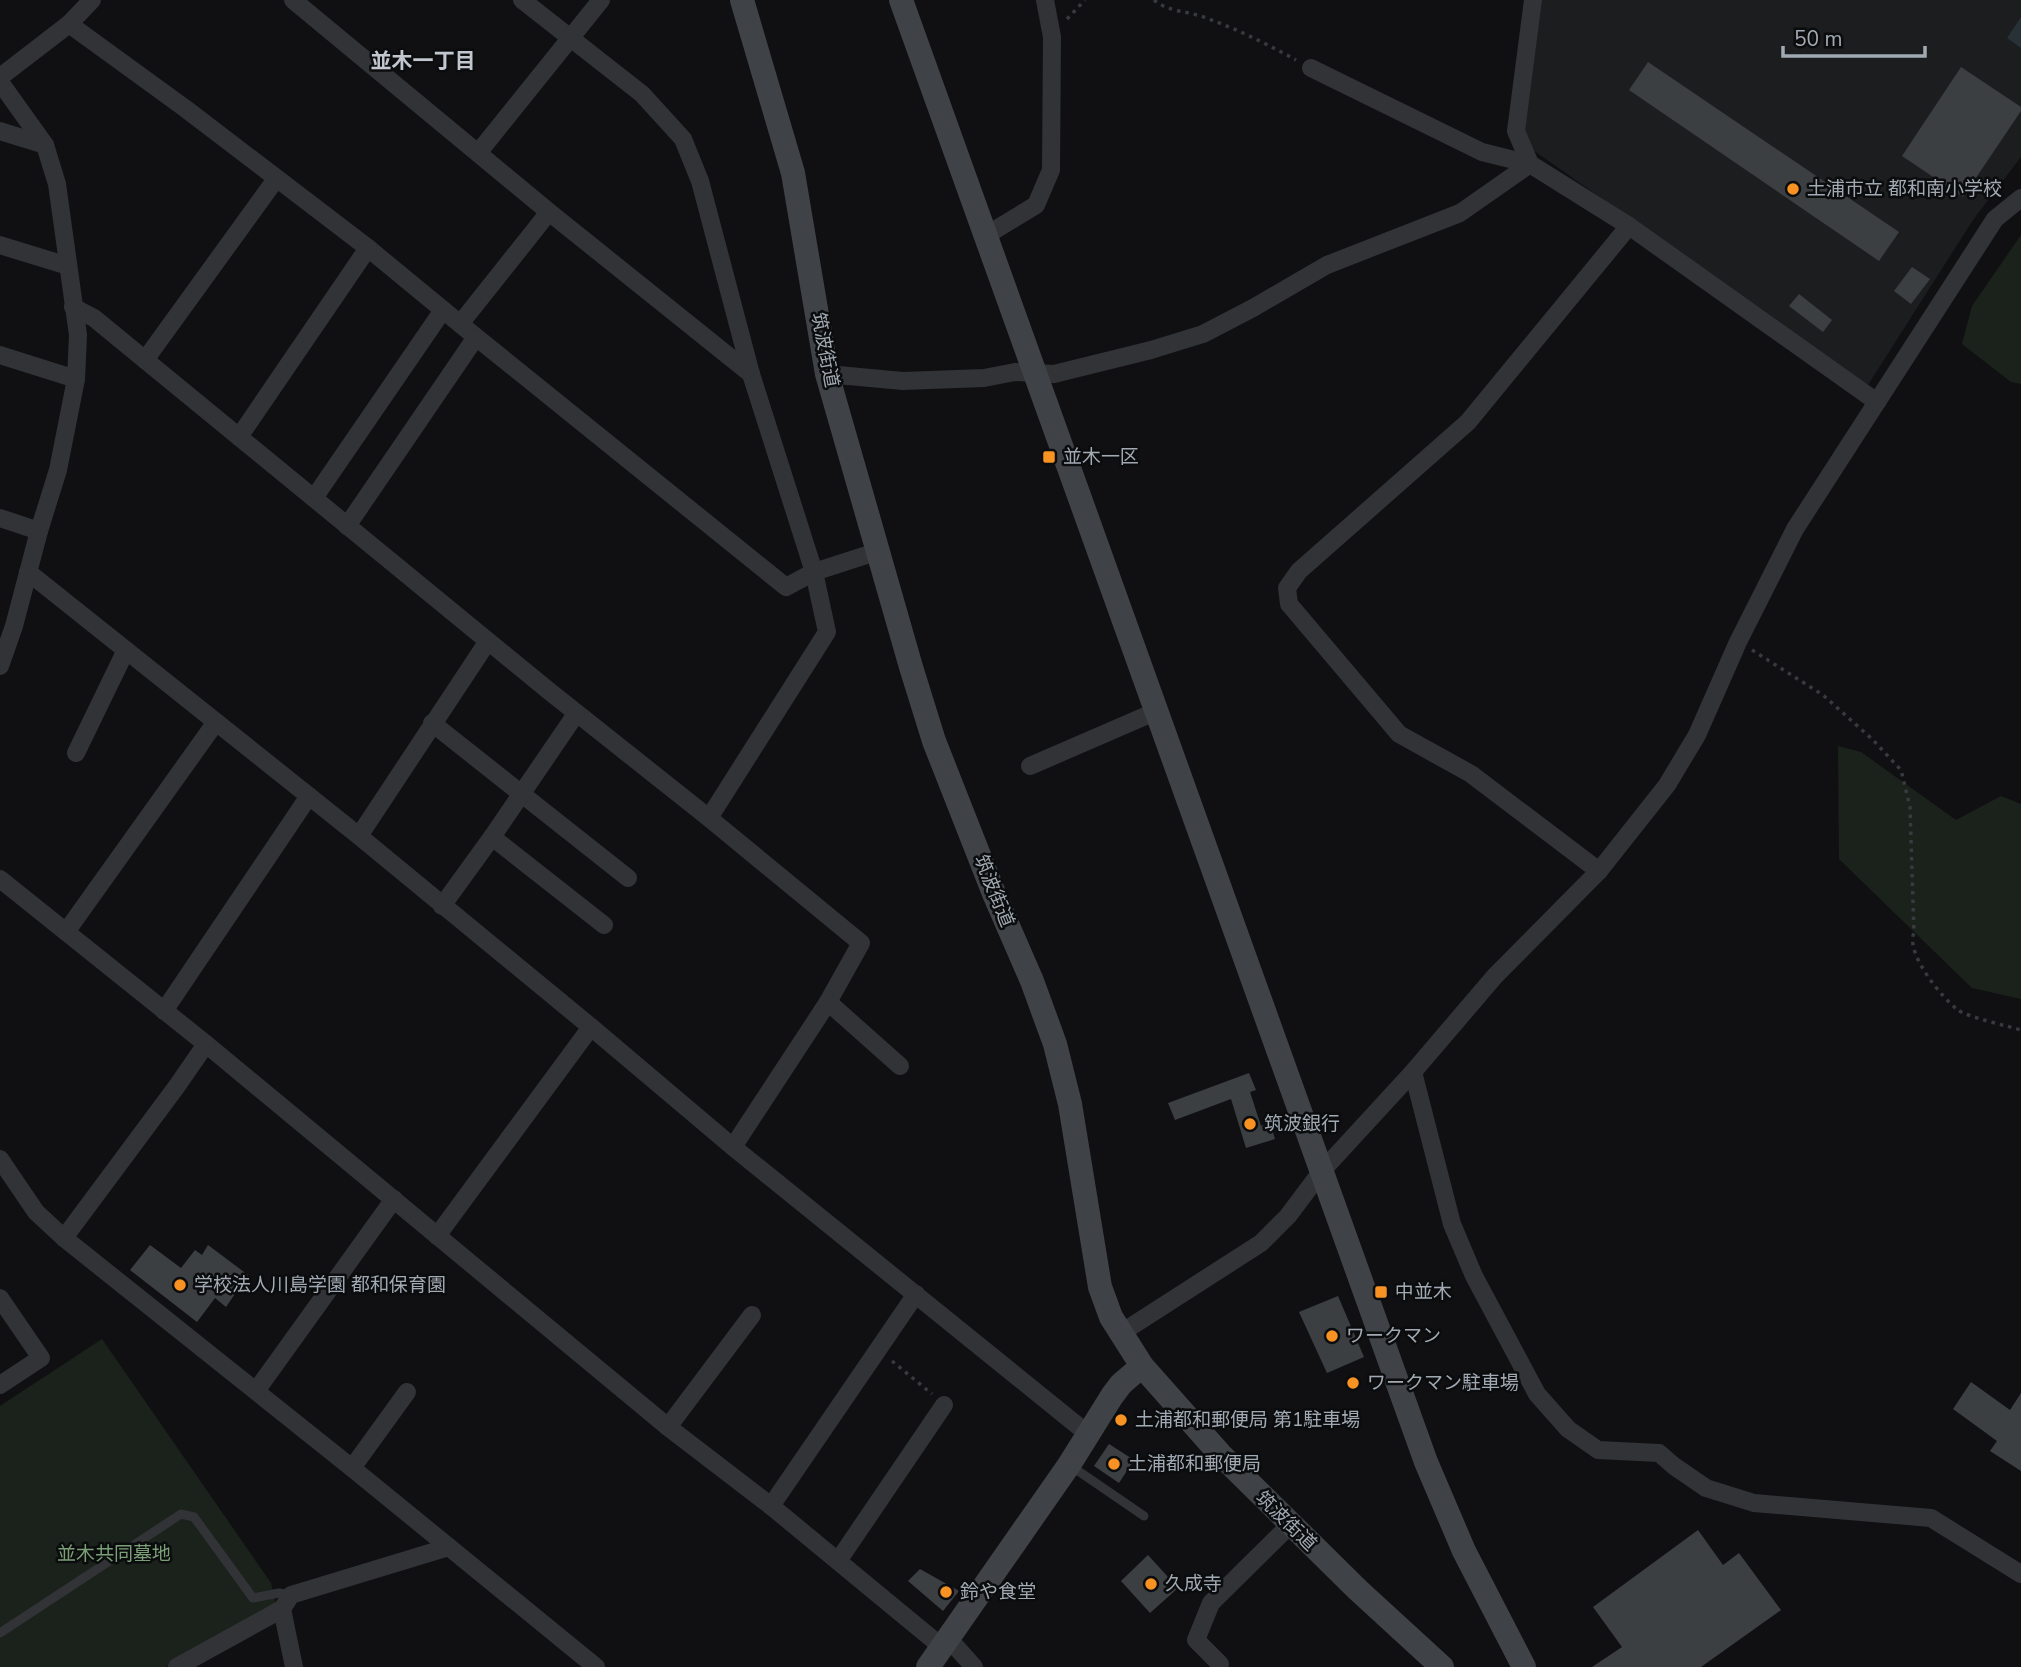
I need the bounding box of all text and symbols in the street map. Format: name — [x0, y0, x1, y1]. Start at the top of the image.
scale bar — [1783, 14, 1925, 58]
text: 50 m — [1794, 25, 1843, 53]
district label: 並木一丁目 — [371, 47, 476, 75]
place label: 土浦市立 都和南小学校 — [1807, 176, 2002, 202]
marker: 土浦市立 都和南小学校 — [1785, 181, 1801, 197]
street label: 筑波街道 — [805, 310, 845, 390]
place label: 並木一区 — [1063, 444, 1139, 470]
marker: 並木一区 — [1041, 449, 1057, 465]
street label: 筑波街道 — [968, 851, 1020, 931]
place label: 筑波銀行 — [1264, 1111, 1340, 1137]
marker: 筑波銀行 — [1242, 1116, 1258, 1132]
place label: 学校法人川島学園 都和保育園 — [194, 1272, 446, 1298]
marker: 学校法人川島学園 都和保育園 — [172, 1277, 188, 1293]
place label: 中並木 — [1395, 1279, 1452, 1305]
marker: 中並木 — [1373, 1284, 1389, 1300]
place label: ワークマン — [1346, 1323, 1441, 1349]
marker: ワークマン — [1324, 1328, 1340, 1344]
place label: ワークマン駐車場 — [1367, 1370, 1519, 1396]
marker: ワークマン駐車場 — [1345, 1375, 1361, 1391]
place label: 土浦都和郵便局 第1駐車場 — [1135, 1407, 1360, 1433]
marker: 土浦都和郵便局 第1駐車場 — [1113, 1412, 1129, 1428]
place label: 土浦都和郵便局 — [1128, 1451, 1261, 1477]
marker: 土浦都和郵便局 — [1106, 1456, 1122, 1472]
street label: 筑波街道 — [1250, 1485, 1322, 1557]
park label: 並木共同墓地 — [57, 1541, 171, 1567]
place label: 久成寺 — [1165, 1571, 1222, 1597]
marker: 久成寺 — [1143, 1576, 1159, 1592]
place label: 鈴や食堂 — [960, 1579, 1036, 1605]
marker: 鈴や食堂 — [938, 1584, 954, 1600]

